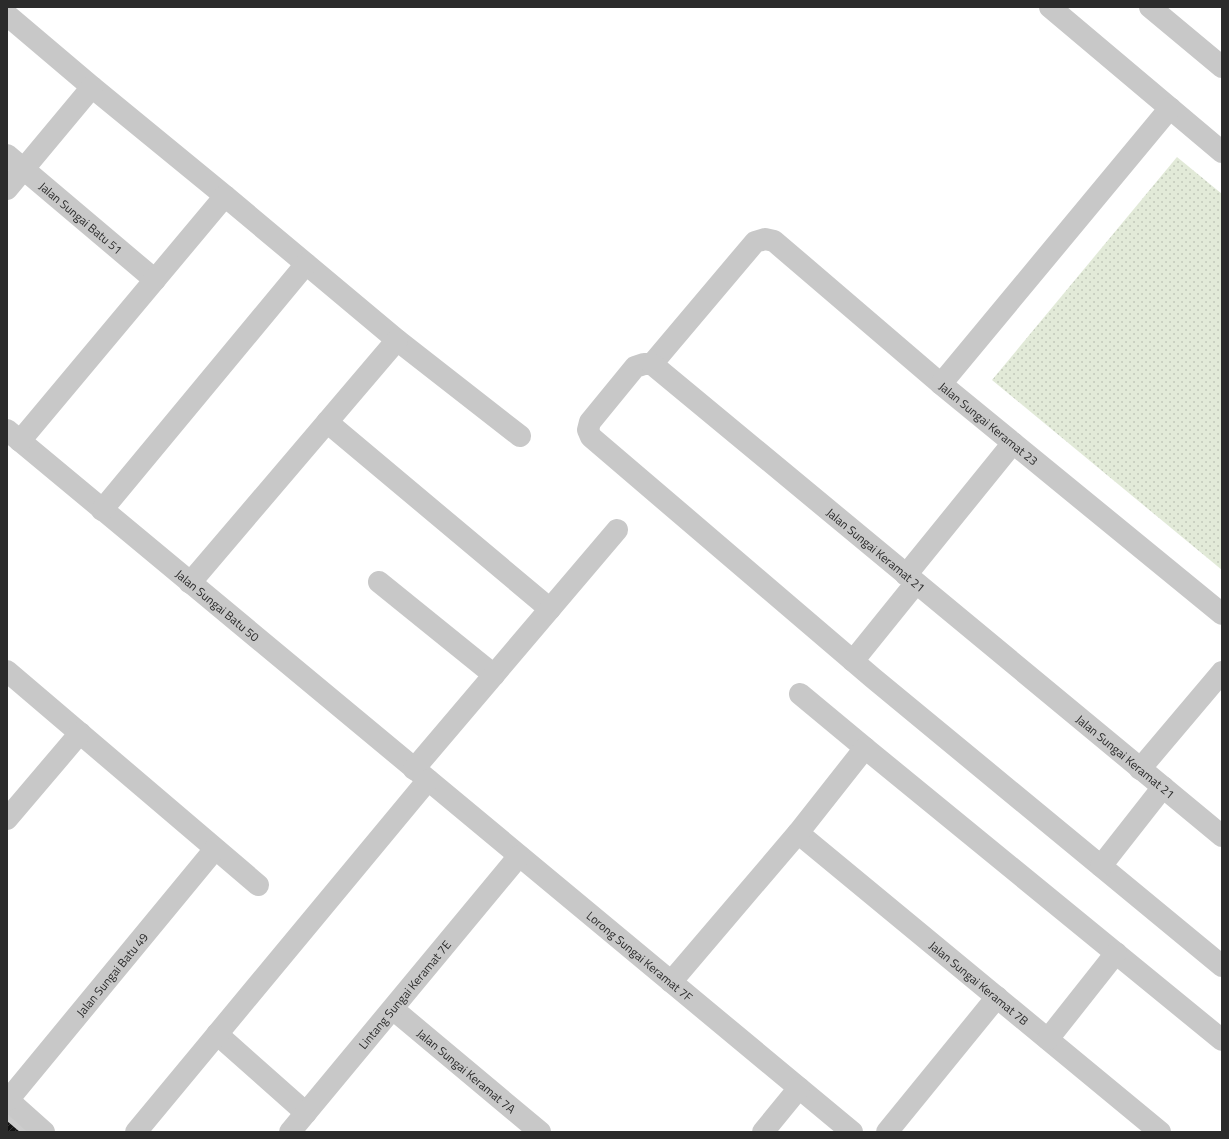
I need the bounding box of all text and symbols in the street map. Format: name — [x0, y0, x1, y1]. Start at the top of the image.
street label: Jalan Sungai Batu 51 — [35, 177, 127, 259]
street label: Jalan Sungai Keramat 23 — [935, 377, 1043, 470]
street label: Jalan Sungai Keramat 21 — [823, 503, 930, 596]
street label: Jalan Sungai Batu 50 — [172, 564, 264, 646]
street label: Jalan Sungai Keramat 21 — [1072, 710, 1179, 803]
street label: Lorong Sungai Keramat 7F — [583, 906, 697, 1006]
street label: Jalan Sungai Batu 49 — [71, 928, 152, 1021]
street label: Lintang Sungai Keramat 7E — [353, 935, 455, 1053]
street label: Jalan Sungai Keramat 7B — [925, 936, 1033, 1030]
street label: Jalan Sungai Keramat 7A — [413, 1024, 520, 1118]

